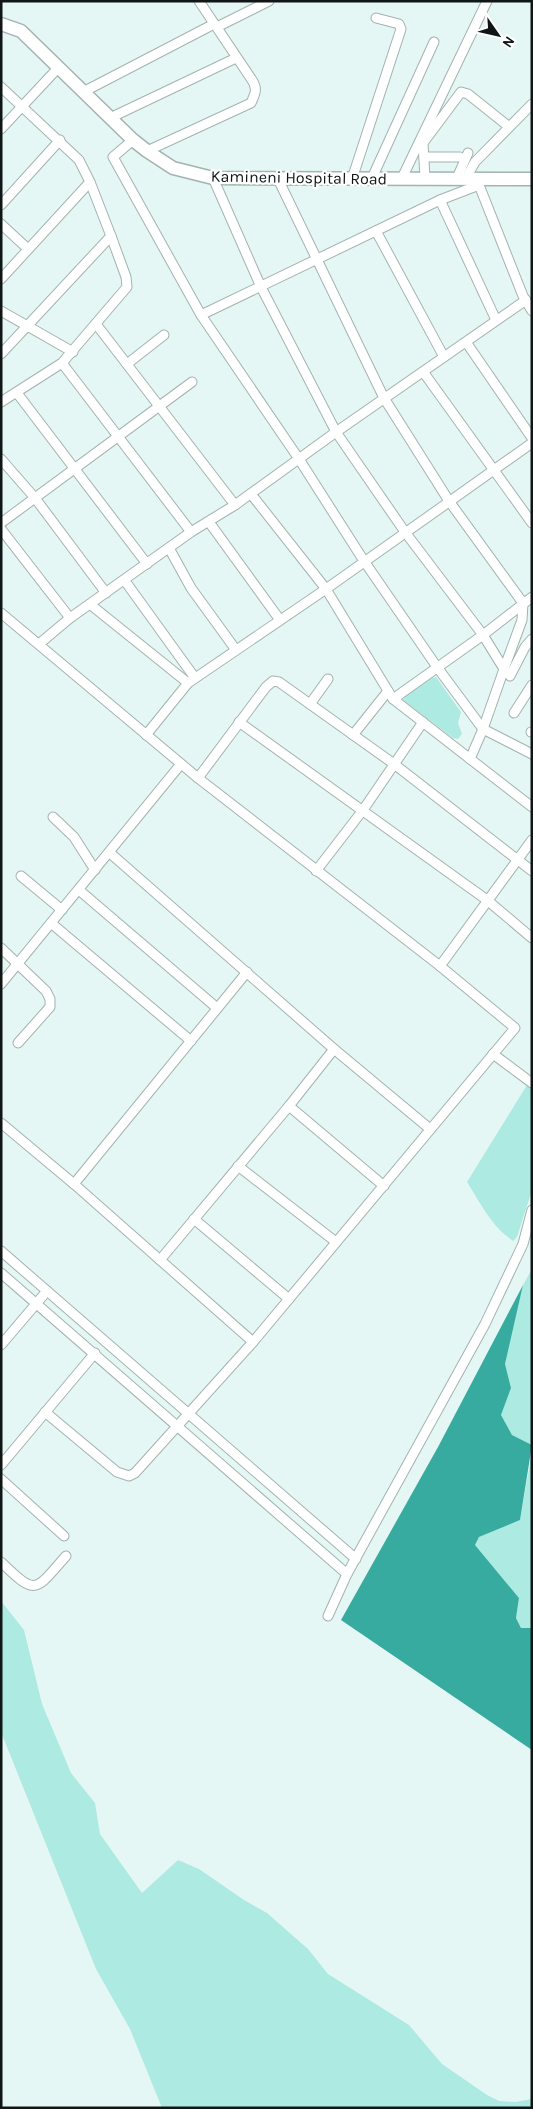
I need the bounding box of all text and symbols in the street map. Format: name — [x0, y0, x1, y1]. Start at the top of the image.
north arrow — [473, 10, 523, 60]
text: N — [499, 33, 518, 51]
street label: Kamineni Hospital Road — [211, 166, 387, 189]

